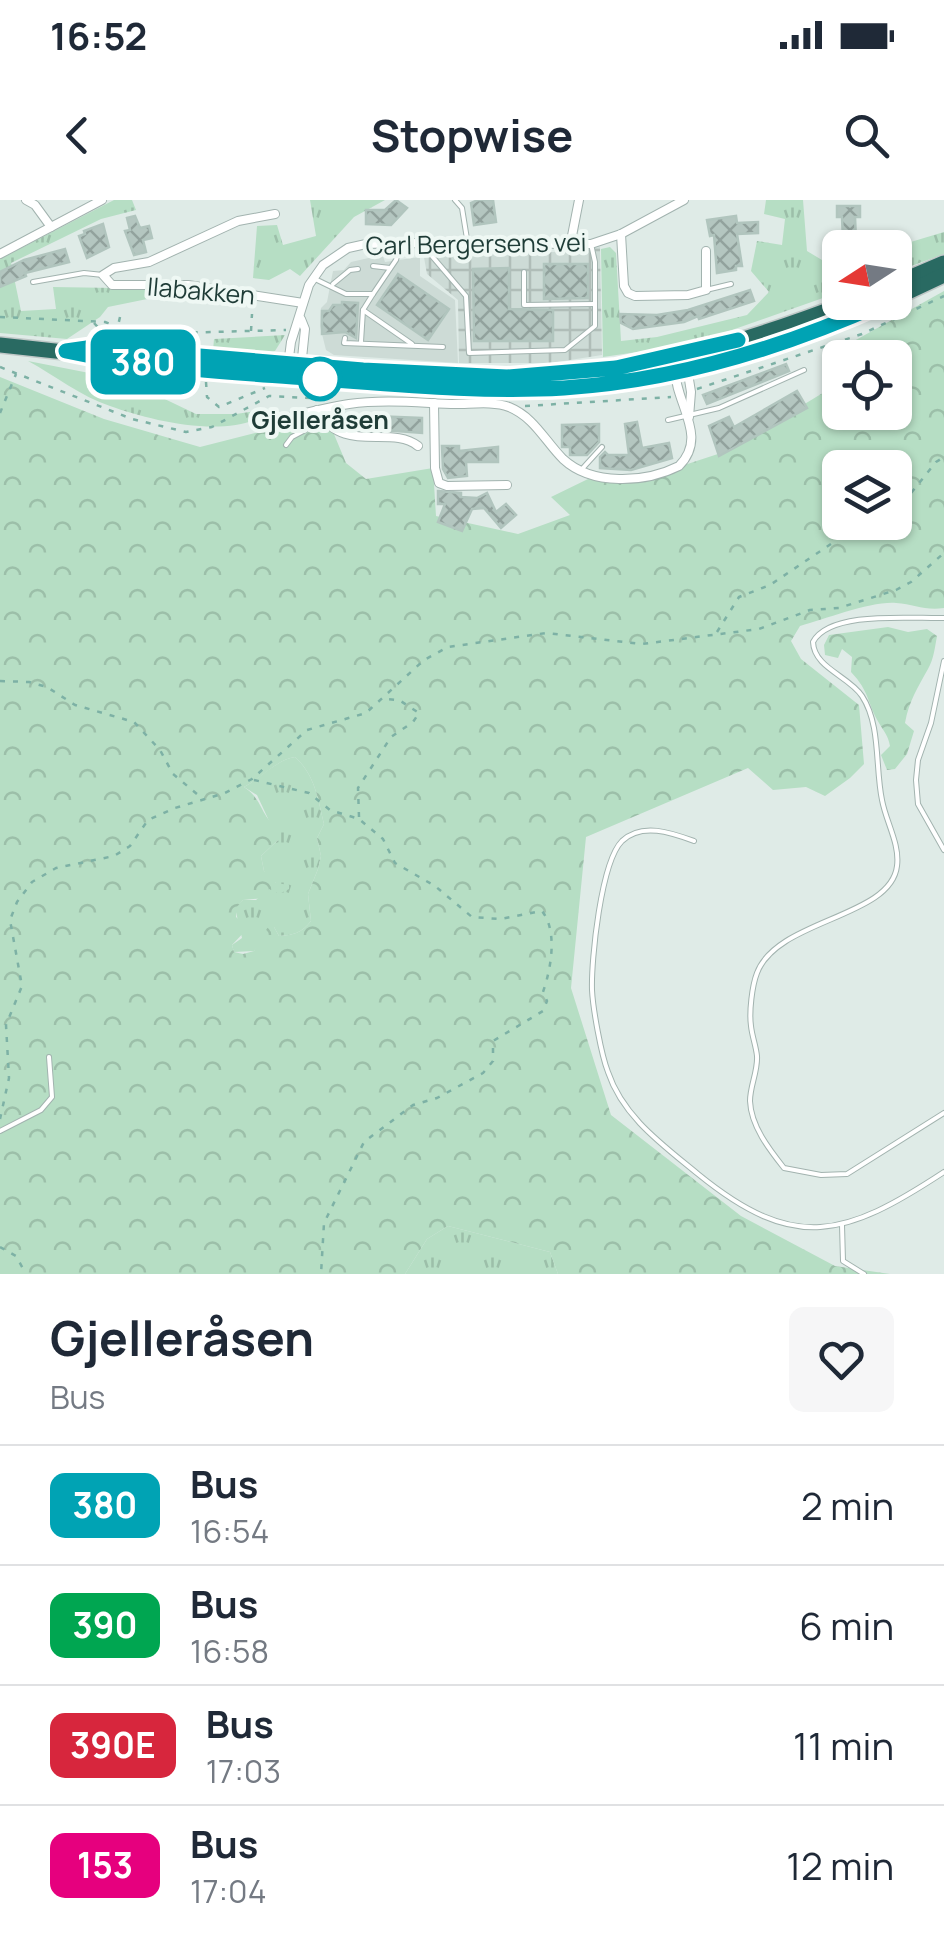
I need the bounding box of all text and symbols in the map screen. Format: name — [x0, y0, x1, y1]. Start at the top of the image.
text: 16:52 — [50, 9, 147, 61]
text: Stopwise — [371, 104, 573, 166]
icon: back — [50, 108, 105, 163]
icon: search — [839, 108, 894, 163]
street label: Carl Bergersens vei — [365, 224, 587, 263]
north arrow — [822, 230, 912, 320]
map controls — [822, 230, 912, 540]
street label: Ilabakken — [146, 268, 256, 313]
line badge: 380 — [86, 330, 200, 394]
text: 380 — [111, 338, 175, 386]
button: locate — [822, 340, 912, 430]
marker: Gjelleråsen — [299, 358, 341, 400]
place label: Gjelleråsen — [251, 402, 389, 437]
button: layers — [822, 450, 912, 540]
text: Gjelleråsen — [50, 1305, 314, 1370]
button: heart — [789, 1307, 894, 1412]
text: Bus — [50, 1375, 105, 1419]
text: Bus — [190, 1457, 258, 1509]
text: 2 min — [801, 1479, 894, 1531]
text: 380 — [73, 1481, 137, 1529]
text: 16:54 — [190, 1509, 269, 1553]
text: Bus — [190, 1577, 258, 1629]
text: 6 min — [799, 1599, 894, 1651]
text: 390 — [72, 1601, 138, 1649]
text: 16:58 — [190, 1629, 269, 1673]
text: Bus — [206, 1697, 274, 1749]
text: 11 min — [793, 1719, 894, 1771]
text: 390E — [70, 1721, 156, 1769]
text: 17:03 — [206, 1749, 281, 1793]
text: Bus — [190, 1817, 258, 1869]
text: 12 min — [786, 1839, 894, 1891]
text: 153 — [77, 1841, 133, 1889]
text: 17:04 — [190, 1869, 267, 1913]

